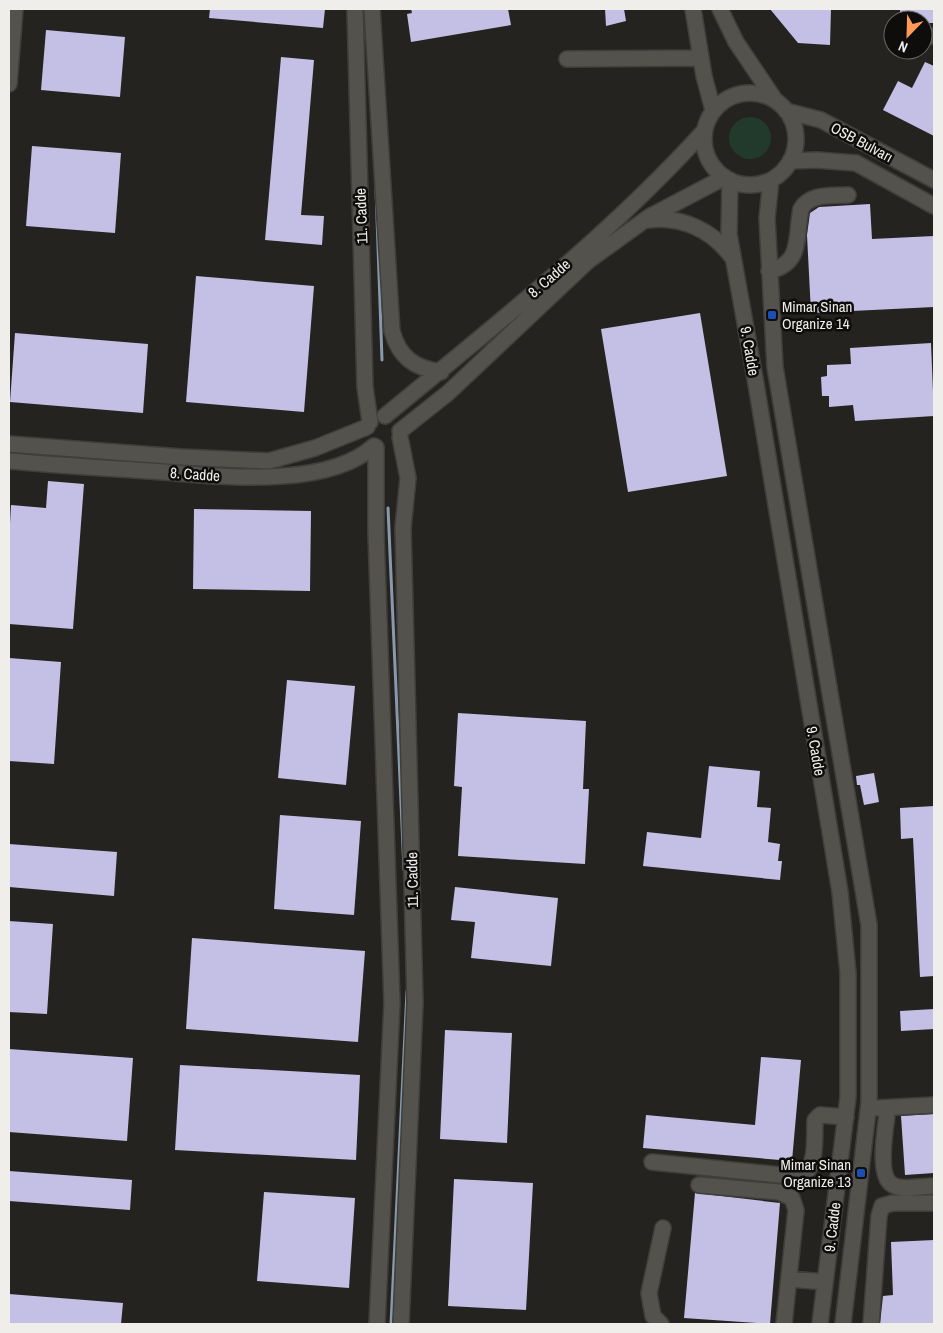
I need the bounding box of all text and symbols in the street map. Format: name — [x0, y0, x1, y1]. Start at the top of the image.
north arrow — [883, 10, 933, 60]
text: N — [896, 37, 910, 57]
street label: OSB Bulvarı — [827, 117, 897, 167]
street label: 11. Cadde — [350, 188, 372, 244]
street label: 8. Cadde — [523, 254, 575, 302]
place label: Mimar Sinan Organize 14 — [782, 296, 852, 334]
marker: Mimar Sinan Organize 14 — [766, 309, 778, 321]
street label: 9. Cadde — [735, 325, 765, 378]
street label: 8. Cadde — [169, 462, 221, 486]
street label: 9. Cadde — [801, 725, 831, 778]
street label: 11. Cadde — [401, 852, 423, 908]
place label: Mimar Sinan Organize 13 — [781, 1154, 851, 1192]
marker: Mimar Sinan Organize 13 — [855, 1167, 867, 1179]
street label: 9. Cadde — [819, 1201, 845, 1253]

